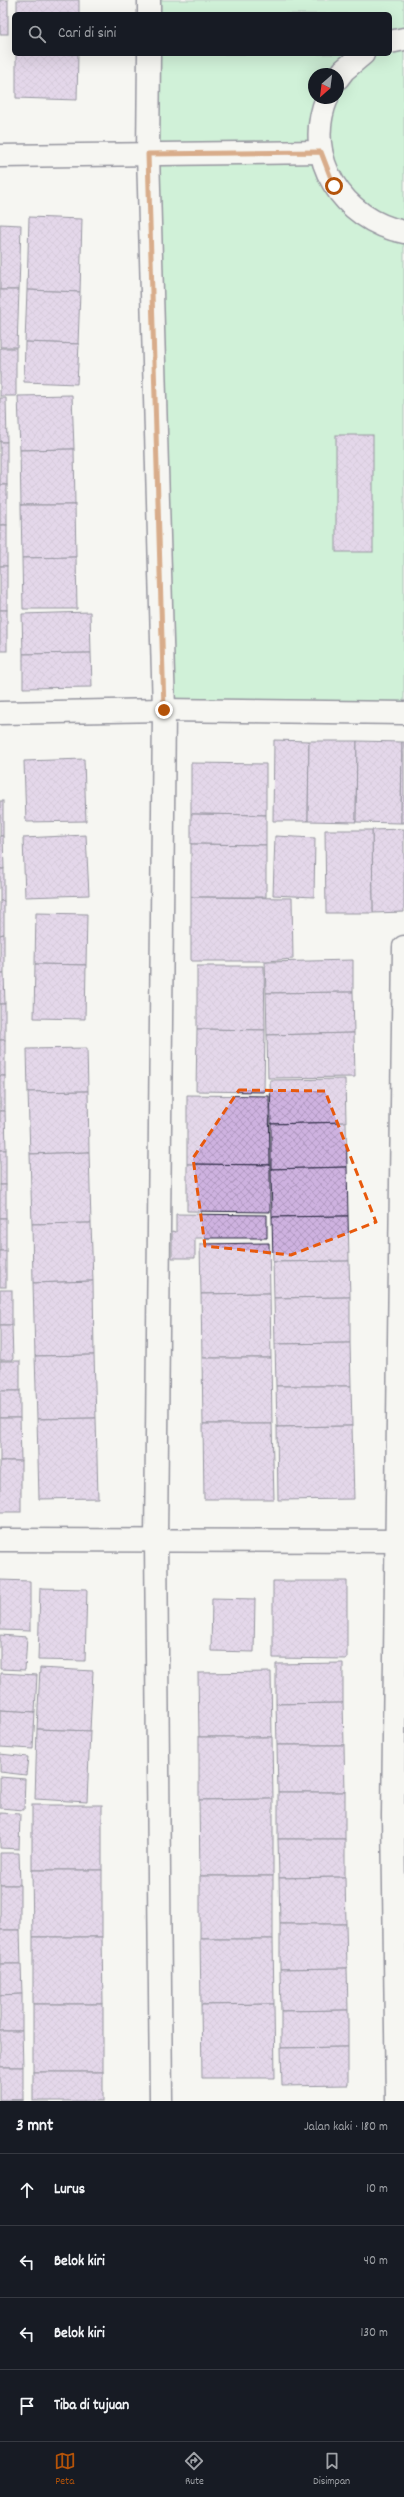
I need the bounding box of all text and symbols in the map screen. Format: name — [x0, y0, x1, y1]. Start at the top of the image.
search box — [12, 12, 392, 56]
icon: search — [26, 23, 48, 45]
text: Cari di sini — [58, 23, 116, 45]
north arrow — [308, 68, 344, 104]
route start — [325, 177, 343, 195]
route end — [155, 701, 173, 719]
text: 3 mnt — [16, 2115, 53, 2139]
text: Jalan kaki · 180 m — [304, 2118, 388, 2137]
icon: ahead — [16, 2179, 38, 2201]
text: Lurus — [54, 2179, 85, 2201]
text: 10 m — [366, 2180, 388, 2199]
icon: left — [16, 2251, 38, 2273]
text: Belok kiri — [54, 2251, 105, 2273]
text: 40 m — [364, 2252, 388, 2271]
icon: left — [16, 2323, 38, 2345]
text: Belok kiri — [54, 2323, 105, 2345]
text: 130 m — [360, 2324, 388, 2343]
icon: arrive — [16, 2395, 38, 2417]
text: Tiba di tujuan — [54, 2395, 129, 2417]
tab: Peta — [54, 2450, 76, 2490]
tab: Rute — [183, 2450, 205, 2490]
tab: Disimpan — [313, 2450, 350, 2490]

